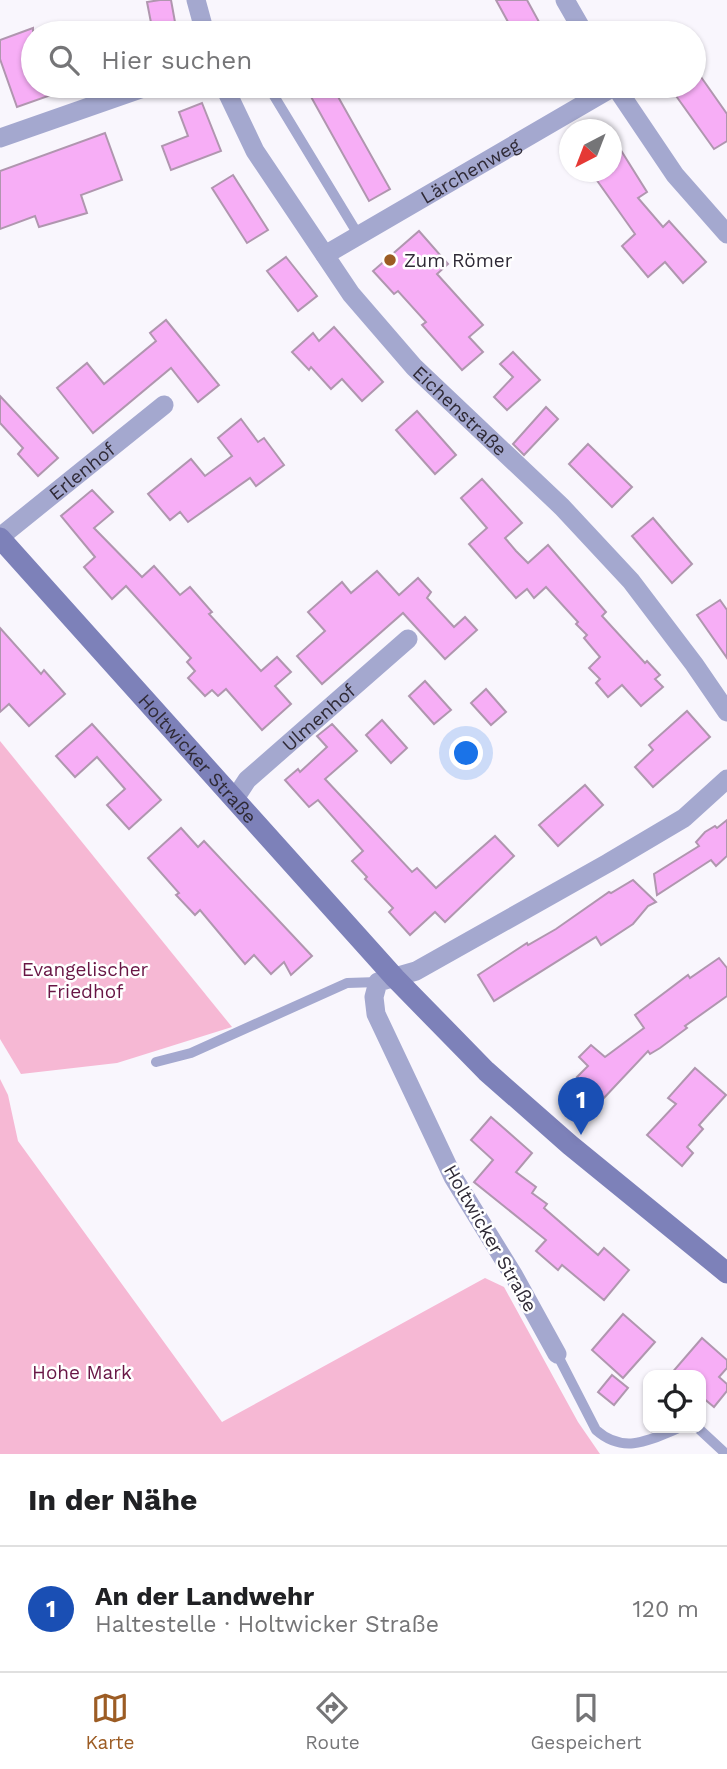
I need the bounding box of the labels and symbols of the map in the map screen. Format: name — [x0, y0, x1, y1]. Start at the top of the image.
north arrow — [559, 119, 622, 182]
street label: Lärchenweg — [417, 132, 525, 209]
place label: Zum Römer — [404, 249, 513, 272]
marker: Zum Römer — [382, 252, 398, 268]
street label: Eichenstraße — [408, 361, 512, 461]
street label: Erlenhof — [44, 438, 120, 505]
street label: Ulmenhof — [277, 679, 361, 756]
street label: Holtwicker Straße — [133, 689, 262, 828]
your location — [449, 736, 483, 770]
park label: Evangelischer Friedhof — [22, 958, 149, 1003]
pin: 1 — [558, 1077, 604, 1135]
street label: Holtwicker Straße — [439, 1160, 542, 1316]
park label: Hohe Mark — [32, 1361, 132, 1384]

